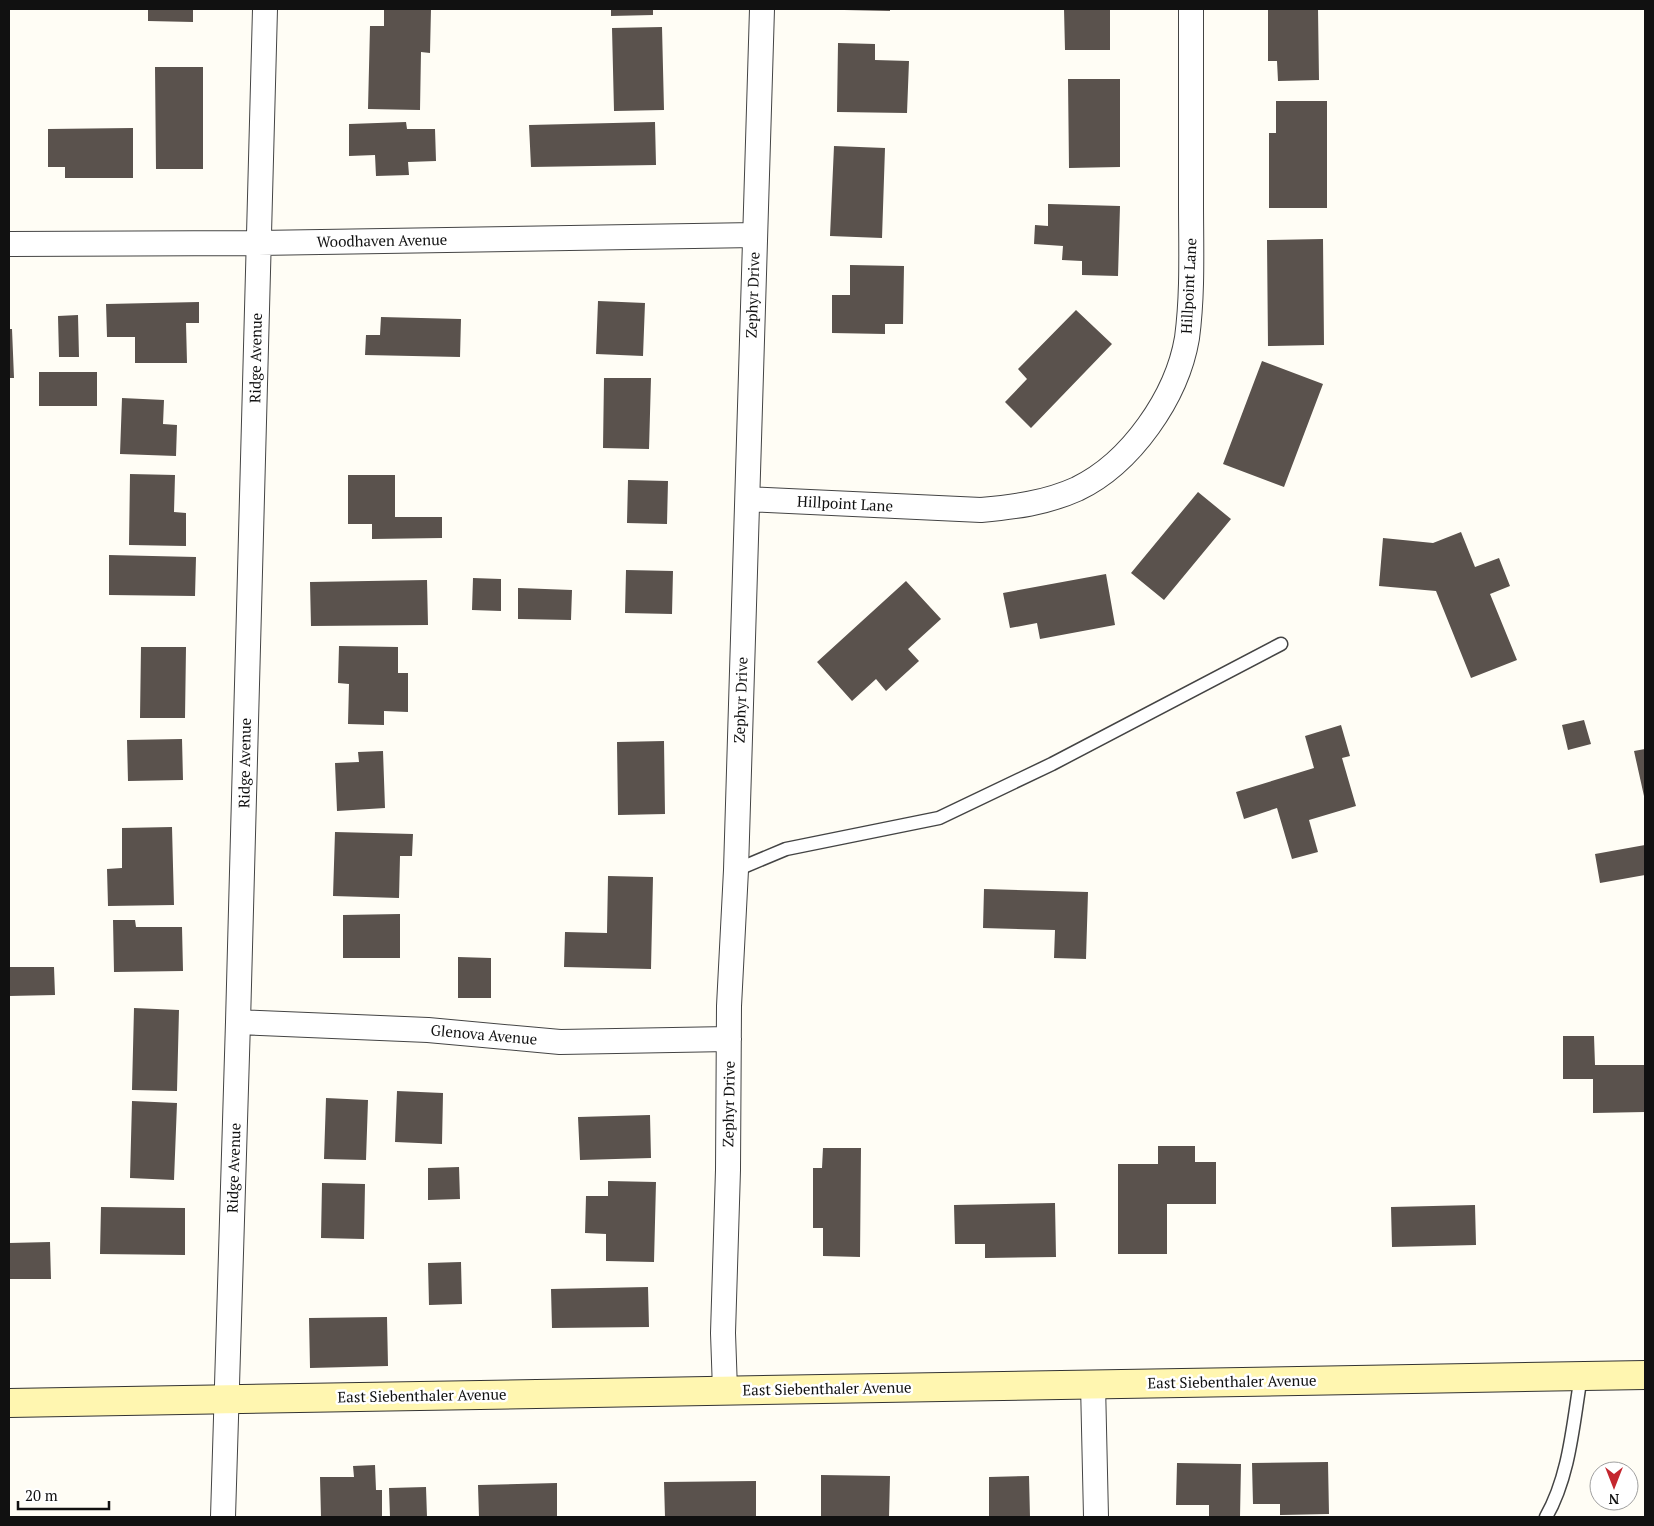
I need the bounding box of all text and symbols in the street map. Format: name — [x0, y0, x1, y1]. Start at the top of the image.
street label: Woodhaven Avenue — [317, 229, 447, 251]
street label: Hillpoint Lane — [1175, 237, 1201, 334]
street label: Zephyr Drive — [740, 251, 764, 338]
street label: Ridge Avenue — [244, 313, 266, 403]
street label: Hillpoint Lane — [797, 490, 894, 516]
street label: Zephyr Drive — [728, 656, 752, 743]
street label: Ridge Avenue — [233, 718, 255, 808]
street label: Glenova Avenue — [430, 1019, 538, 1049]
street label: Zephyr Drive — [717, 1061, 739, 1147]
street label: Ridge Avenue — [221, 1122, 245, 1213]
street label: East Siebenthaler Avenue — [1147, 1370, 1317, 1392]
street label: East Siebenthaler Avenue — [742, 1377, 912, 1399]
street label: East Siebenthaler Avenue — [337, 1384, 507, 1406]
north arrow — [1589, 1461, 1639, 1511]
scale bar — [18, 1478, 109, 1510]
text: 20 m — [25, 1485, 58, 1505]
text: N — [1608, 1490, 1619, 1509]

